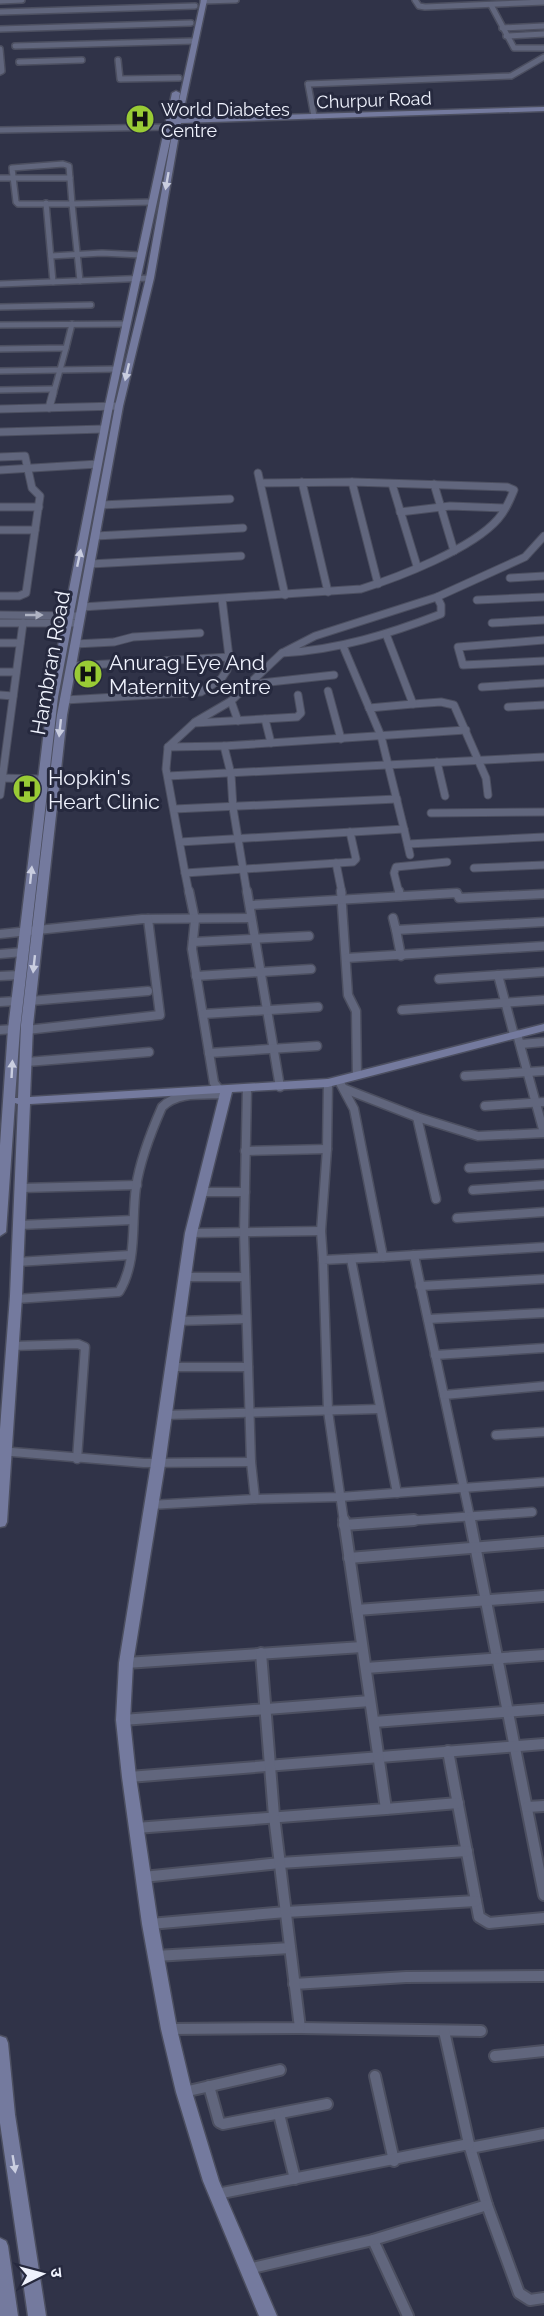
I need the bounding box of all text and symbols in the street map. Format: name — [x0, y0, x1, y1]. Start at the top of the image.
street label: Churpur Road — [316, 87, 432, 113]
place label: World Diabetes Centre — [161, 99, 290, 141]
hospital icon: World Diabetes Centre — [124, 103, 156, 135]
one-way arrow — [162, 172, 171, 191]
one-way arrow — [122, 362, 132, 381]
one-way arrow — [75, 548, 84, 567]
street label: Hambran Road — [25, 589, 75, 737]
one-way arrow — [24, 610, 43, 620]
place label: Anurag Eye And Maternity Centre — [109, 650, 271, 699]
hospital icon: Anurag Eye And Maternity Centre — [72, 658, 104, 690]
one-way arrow — [55, 719, 65, 738]
place label: Hopkin's Heart Clinic — [48, 765, 160, 814]
hospital icon: Hopkin's Heart Clinic — [11, 773, 43, 805]
one-way arrow — [27, 865, 36, 884]
one-way arrow — [30, 954, 39, 973]
one-way arrow — [8, 1059, 17, 1078]
one-way arrow — [10, 2155, 19, 2174]
north arrow — [12, 2244, 72, 2304]
text: उ — [46, 2267, 66, 2279]

